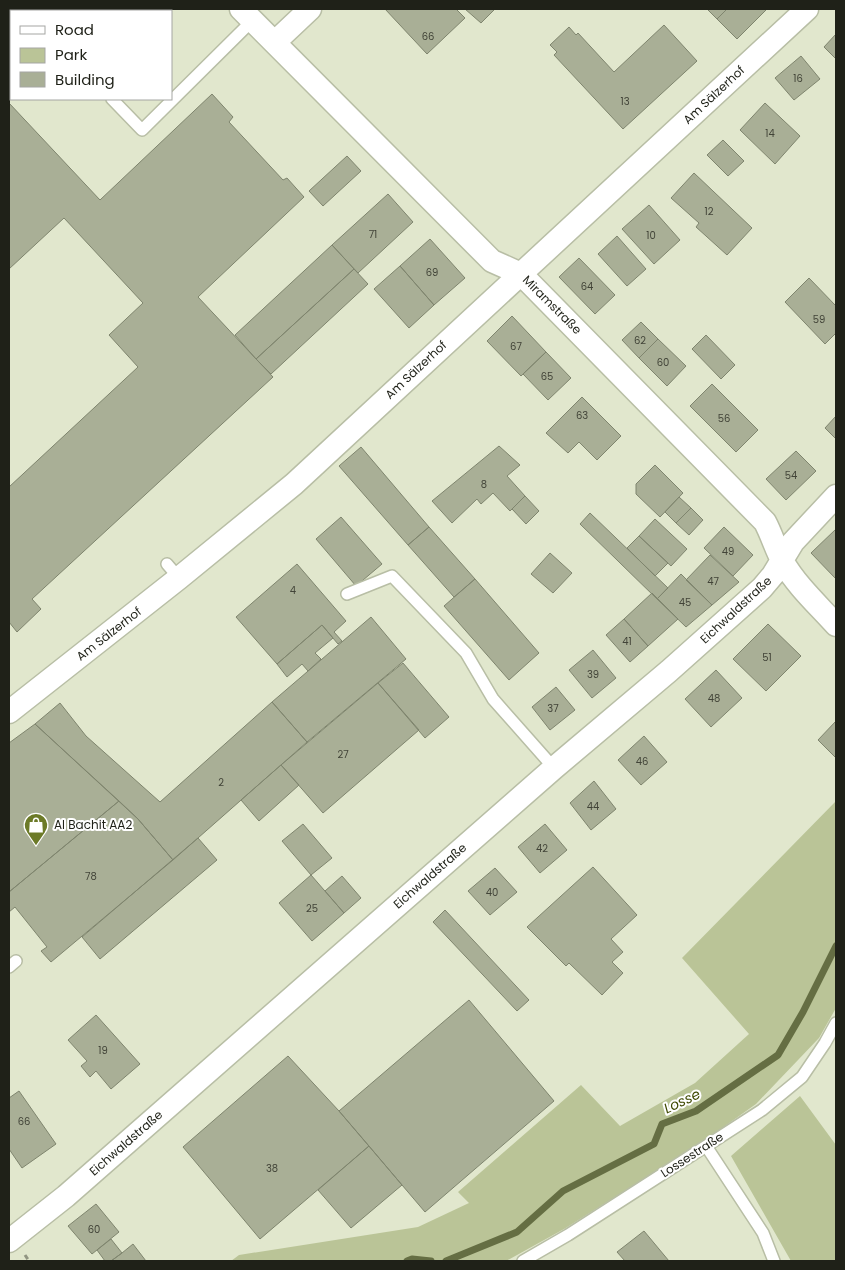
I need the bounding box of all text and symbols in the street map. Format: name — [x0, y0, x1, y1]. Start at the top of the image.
legend — [10, 10, 172, 100]
text: Road — [55, 19, 94, 40]
house number: 66 — [422, 29, 434, 44]
text: Park — [55, 44, 87, 65]
street label: Am Sälzerhof — [679, 62, 748, 128]
text: Building — [55, 69, 115, 90]
house number: 16 — [793, 71, 803, 86]
house number: 13 — [620, 94, 630, 109]
house number: 14 — [765, 126, 775, 141]
house number: 12 — [705, 204, 714, 219]
house number: 71 — [369, 227, 377, 242]
house number: 10 — [646, 228, 656, 243]
house number: 69 — [426, 265, 438, 280]
street label: Miramstraße — [519, 271, 586, 338]
house number: 64 — [581, 279, 593, 294]
house number: 59 — [813, 312, 825, 327]
house number: 62 — [634, 333, 646, 348]
street label: Am Sälzerhof — [381, 337, 450, 403]
house number: 67 — [510, 339, 522, 354]
house number: 60 — [657, 355, 669, 370]
house number: 65 — [541, 369, 553, 384]
house number: 63 — [576, 408, 588, 423]
house number: 56 — [718, 411, 730, 426]
house number: 54 — [785, 468, 797, 483]
house number: 8 — [481, 477, 487, 492]
house number: 49 — [722, 544, 734, 559]
street label: Eichwaldstraße — [696, 572, 775, 647]
house number: 47 — [707, 574, 719, 589]
house number: 4 — [290, 583, 296, 598]
house number: 45 — [679, 595, 691, 610]
street label: Am Sälzerhof — [73, 603, 145, 664]
house number: 41 — [622, 634, 632, 649]
house number: 51 — [762, 650, 772, 665]
house number: 39 — [587, 667, 599, 682]
house number: 48 — [708, 691, 720, 706]
house number: 37 — [547, 701, 559, 716]
house number: 27 — [337, 747, 349, 762]
house number: 46 — [636, 754, 648, 769]
house number: 2 — [218, 775, 224, 790]
house number: 44 — [587, 799, 599, 814]
shop icon: Al Bachit AA2 — [23, 812, 49, 846]
place label: Al Bachit AA2 — [54, 816, 132, 833]
street label: Eichwaldstraße — [389, 839, 470, 912]
house number: 42 — [536, 841, 548, 856]
house number: 78 — [85, 869, 97, 884]
house number: 40 — [486, 885, 498, 900]
house number: 25 — [306, 901, 318, 916]
house number: 19 — [98, 1043, 108, 1058]
water label: Losse — [660, 1084, 704, 1118]
street label: Eichwaldstraße — [85, 1106, 166, 1179]
house number: 66 — [18, 1114, 30, 1129]
street label: Lossestraße — [657, 1128, 726, 1181]
house number: 38 — [266, 1161, 278, 1176]
house number: 60 — [88, 1222, 100, 1237]

